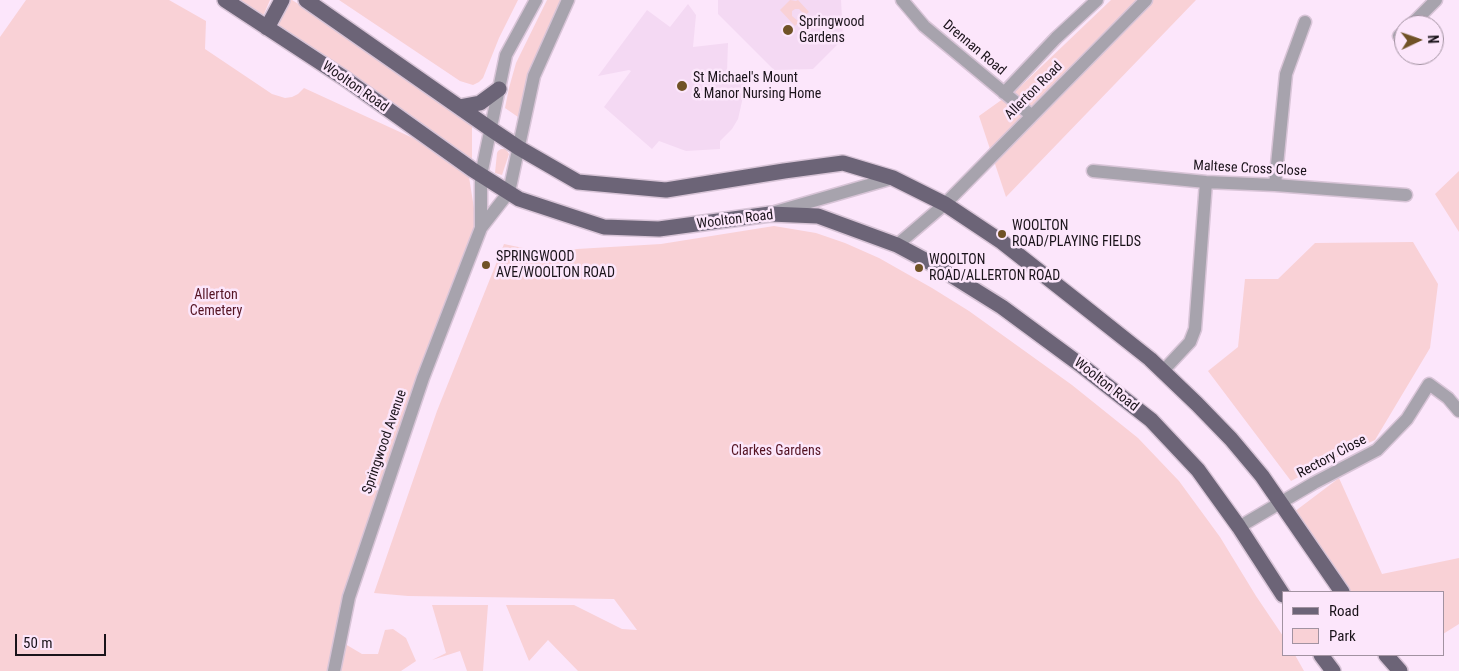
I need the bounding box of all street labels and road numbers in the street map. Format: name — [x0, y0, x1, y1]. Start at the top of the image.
street label: Drennan Road — [939, 17, 1009, 79]
street label: Woolton Road — [319, 58, 391, 116]
street label: Allerton Road — [1002, 59, 1066, 123]
street label: Maltese Cross Close — [1193, 158, 1307, 180]
street label: Woolton Road — [696, 207, 774, 233]
street label: Woolton Road — [1071, 355, 1141, 415]
street label: Springwood Avenue — [359, 388, 411, 496]
street label: Rectory Close — [1294, 432, 1370, 482]

